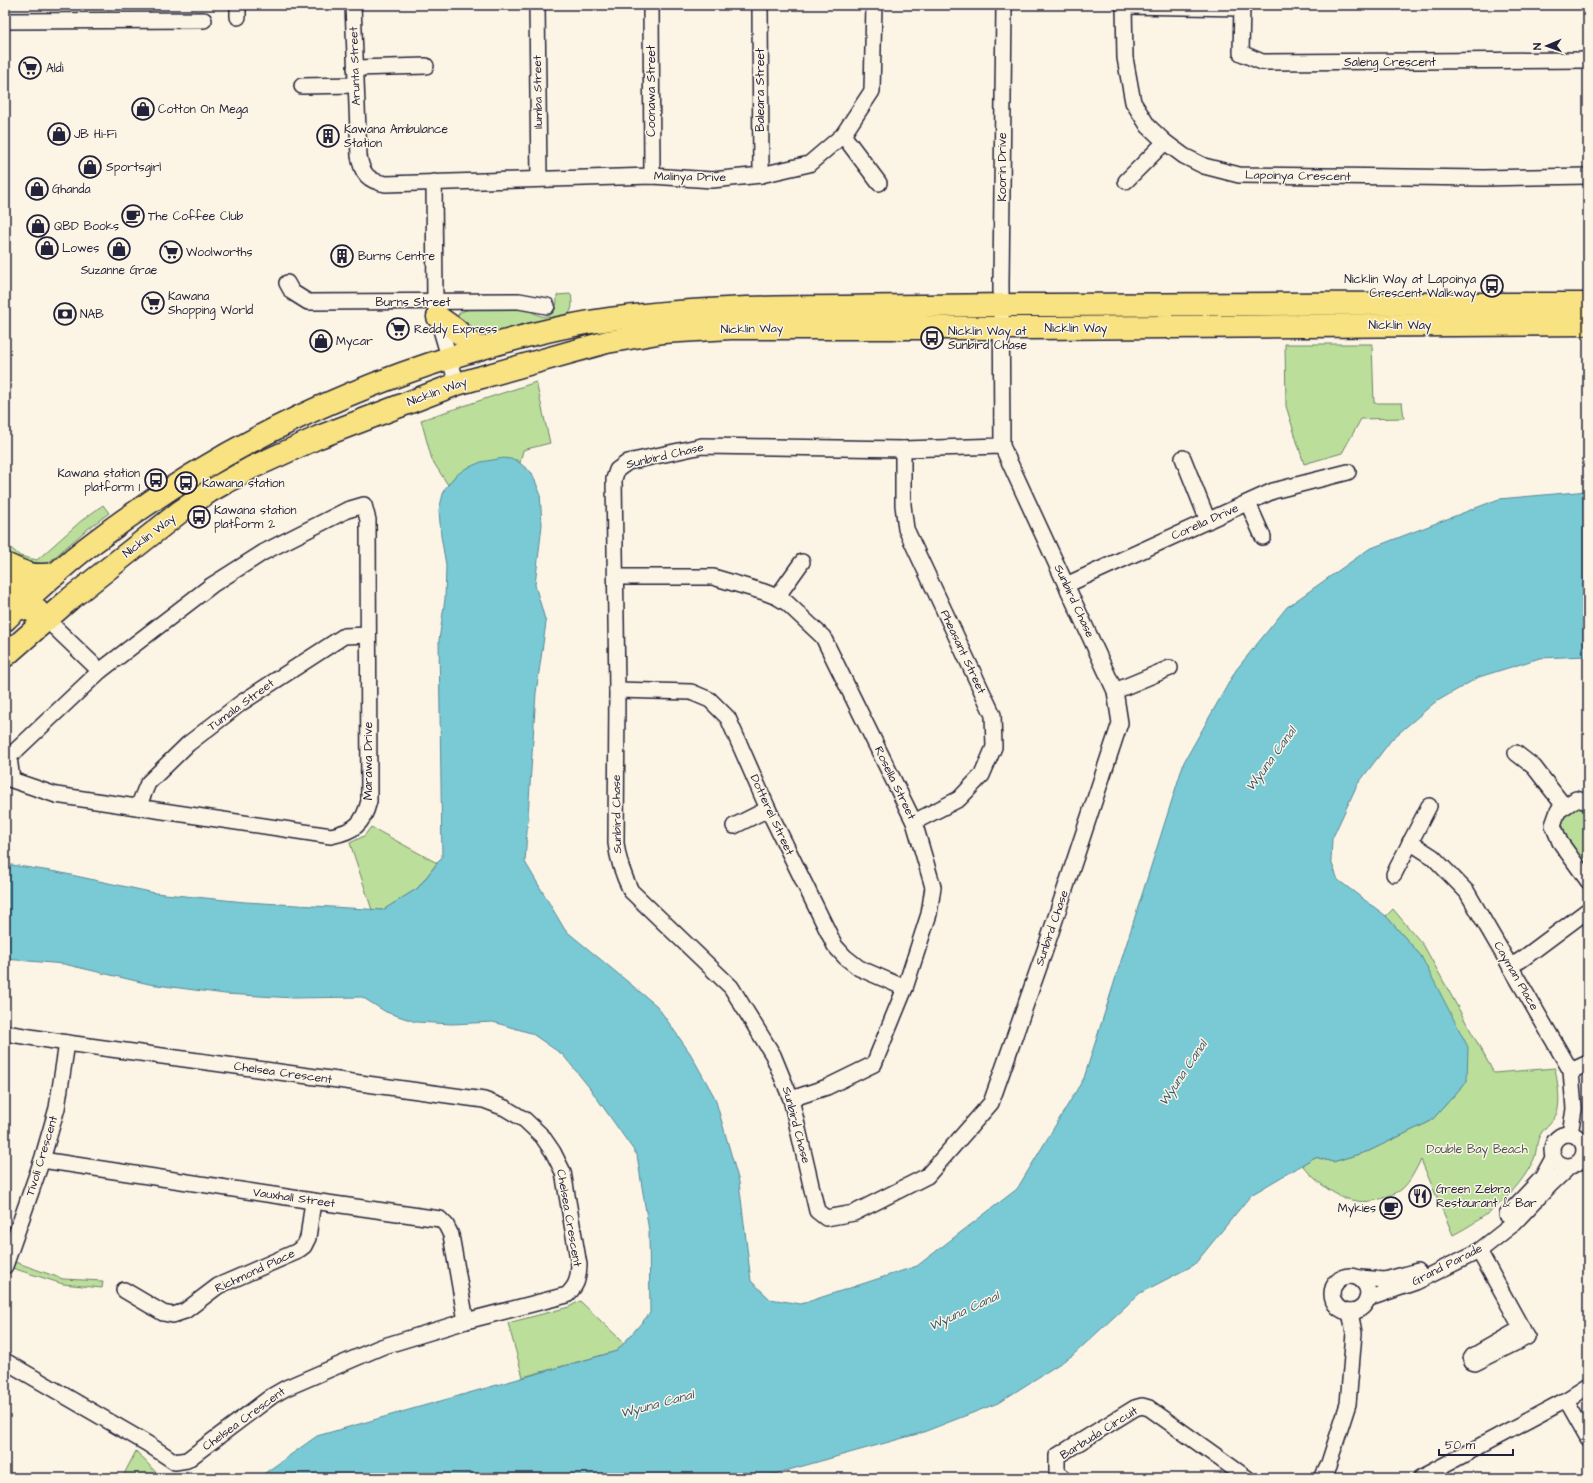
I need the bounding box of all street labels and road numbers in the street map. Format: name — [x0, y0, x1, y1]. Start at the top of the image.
street label: Arunta Street — [345, 26, 365, 106]
street label: Coonawa Street — [643, 45, 660, 137]
street label: Baleara Street — [752, 48, 769, 132]
street label: Saleng Crescent — [1344, 54, 1436, 72]
street label: Ilumba Street — [529, 55, 547, 129]
street label: Koorin Drive — [994, 132, 1011, 201]
street label: Lapoinya Crescent — [1245, 167, 1351, 186]
street label: Malinya Drive — [654, 168, 727, 187]
street label: Burns Street — [375, 294, 451, 311]
street label: Nicklin Way — [1369, 317, 1432, 335]
street label: Nicklin Way — [720, 320, 784, 339]
street label: Nicklin Way — [1045, 320, 1108, 338]
street label: Nicklin Way — [405, 373, 470, 412]
street label: Sunbird Chase — [625, 439, 706, 473]
street label: Corella Drive — [1169, 499, 1242, 544]
street label: Nicklin Way — [119, 510, 180, 563]
street label: Sunbird Chase — [1050, 562, 1099, 641]
street label: Pheasant Street — [936, 607, 990, 697]
street label: Tumala Street — [204, 675, 278, 735]
street label: Marawa Drive — [360, 721, 377, 800]
street label: Rosella Street — [870, 744, 920, 823]
street label: Dotterel Street — [746, 772, 798, 858]
street label: Sunbird Chase — [608, 774, 626, 854]
street label: Sunbird Chase — [1031, 887, 1073, 968]
street label: Cayman Place — [1488, 938, 1543, 1015]
street label: Chelsea Crescent — [233, 1058, 333, 1088]
street label: Sunbird Chase — [778, 1085, 815, 1166]
street label: Tivoli Crescent — [22, 1114, 62, 1198]
street label: Chelsea Crescent — [552, 1168, 586, 1268]
street label: Vauxhall Street — [252, 1184, 336, 1212]
street label: Grand Parade — [1409, 1240, 1486, 1290]
street label: Richmond Place — [212, 1245, 298, 1297]
street label: Chelsea Crescent — [199, 1383, 289, 1455]
street label: Barbuda Circuit — [1057, 1402, 1141, 1464]

